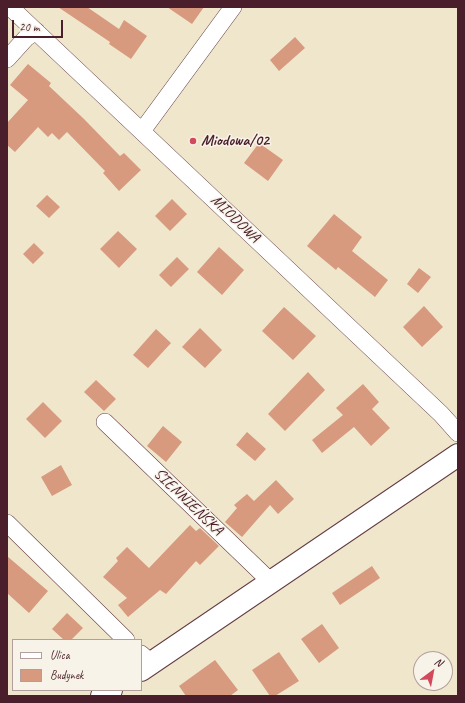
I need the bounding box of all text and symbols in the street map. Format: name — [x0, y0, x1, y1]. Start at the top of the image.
scale bar — [14, 12, 65, 38]
text: 20 m — [19, 19, 39, 35]
place label: Miodowa/02 — [201, 131, 269, 151]
marker: Miodowa/02 — [188, 136, 198, 146]
street label: MIODOWA — [206, 191, 264, 247]
street label: SIENNIEŃSKA — [149, 464, 227, 540]
legend — [12, 639, 142, 691]
text: Ulica — [50, 647, 69, 663]
north arrow — [413, 651, 453, 691]
text: N — [432, 654, 445, 669]
text: Budynek — [50, 667, 83, 683]

